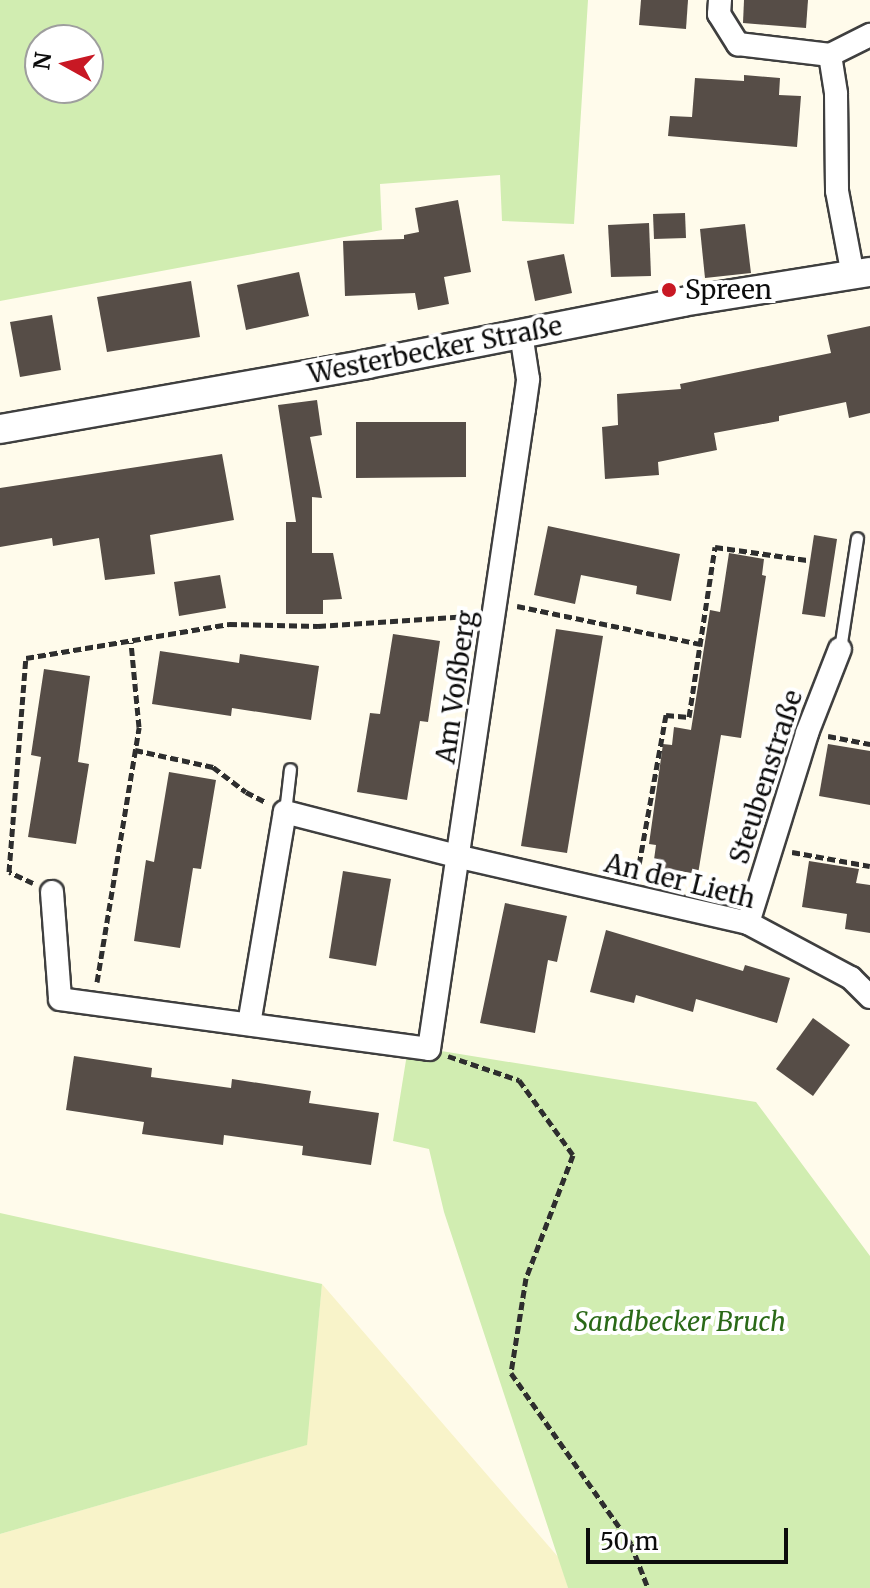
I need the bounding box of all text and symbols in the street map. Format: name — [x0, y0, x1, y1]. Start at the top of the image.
north arrow — [24, 24, 104, 104]
text: N — [27, 50, 57, 72]
place label: Spreen — [685, 274, 772, 306]
marker: Spreen — [660, 281, 678, 299]
street label: Westerbecker Straße — [305, 310, 565, 390]
street label: Am Voßberg — [430, 608, 482, 766]
street label: Steubenstraße — [723, 686, 809, 868]
street label: An der Lieth — [601, 847, 759, 915]
park label: Sandbecker Bruch — [574, 1306, 786, 1338]
scale bar — [590, 1512, 792, 1562]
text: 50 m — [600, 1526, 659, 1557]

